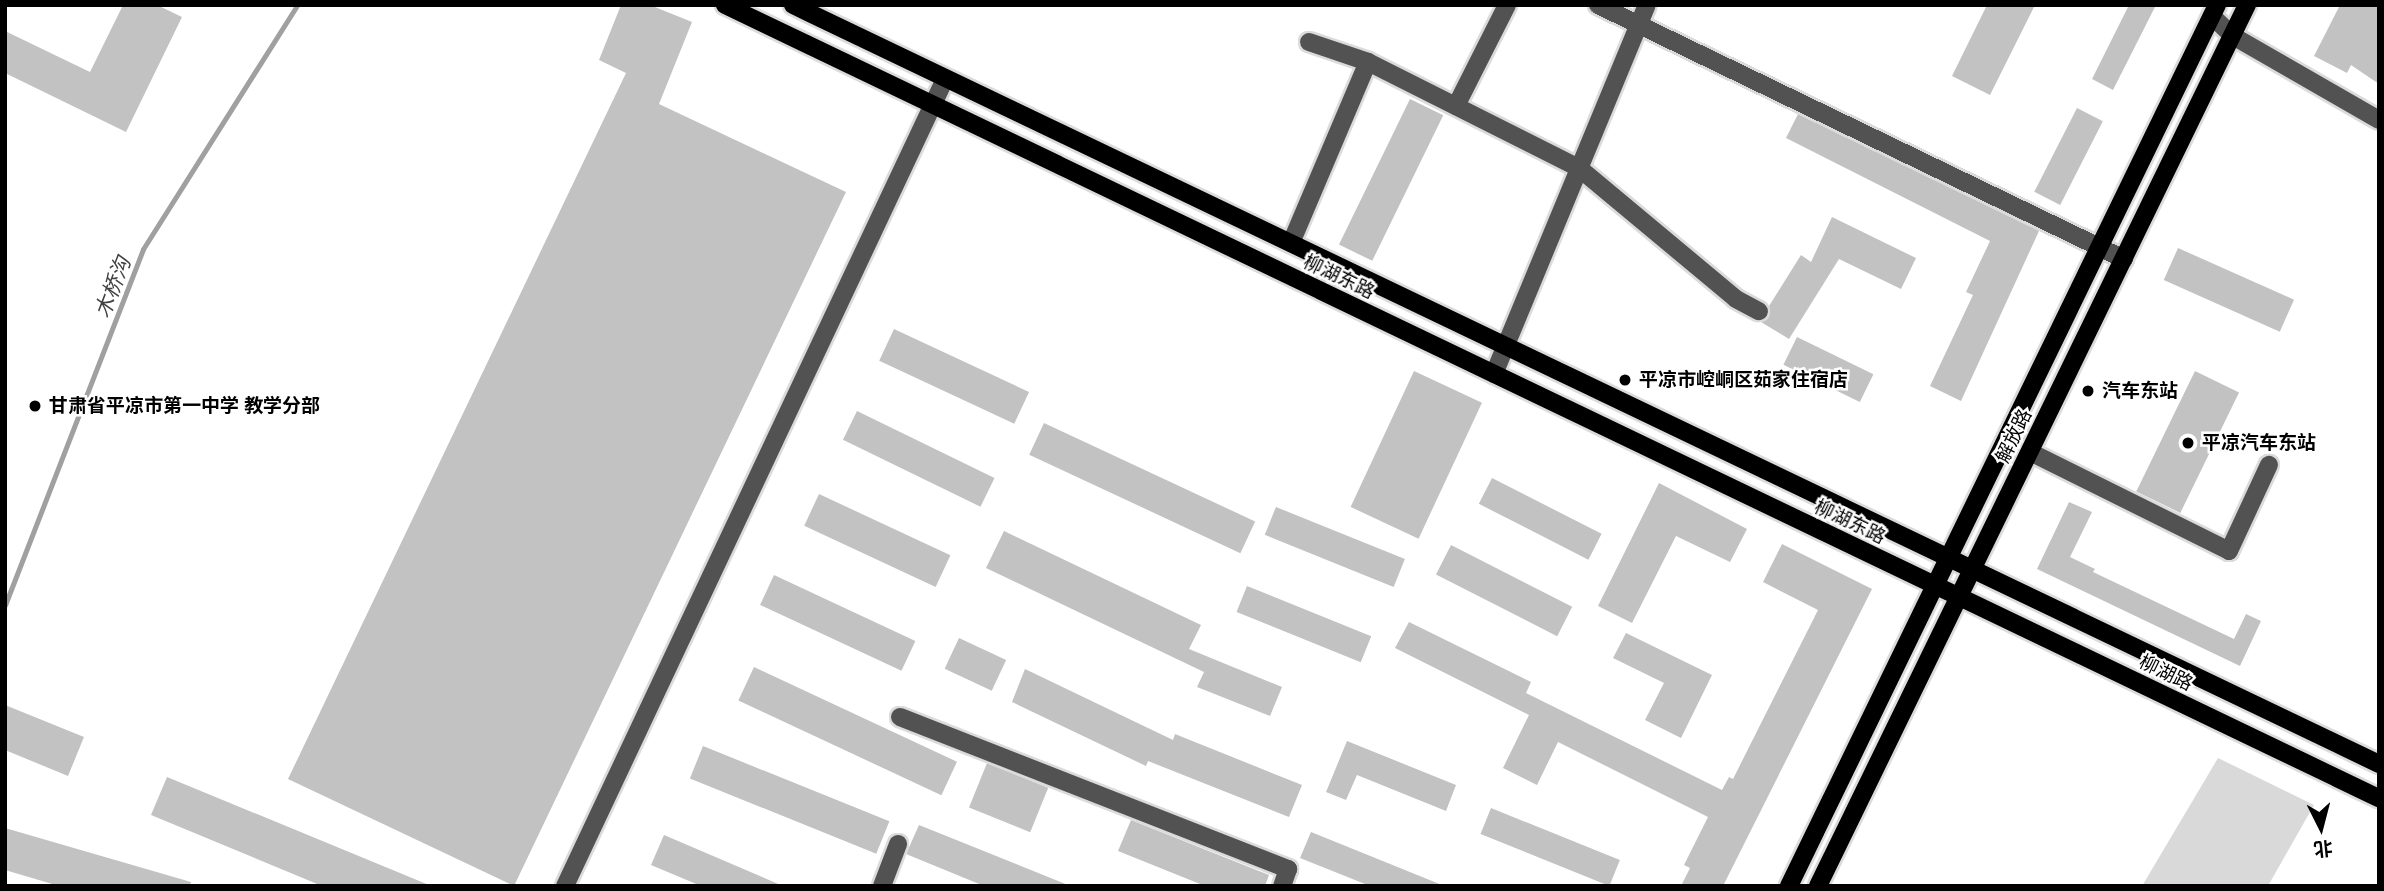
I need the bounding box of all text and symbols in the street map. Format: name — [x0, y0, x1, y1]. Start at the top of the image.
street label: 柳湖东路 — [1300, 250, 1378, 304]
water label: 木桥沟 — [89, 253, 135, 321]
place label: 平凉市崆峒区茹家住宿店 — [1639, 369, 1848, 391]
marker: 平凉市崆峒区茹家住宿店 — [1617, 372, 1633, 388]
place label: 汽车东站 — [2102, 380, 2178, 402]
marker: 汽车东站 — [2080, 383, 2096, 399]
place label: 甘肃省平凉市第一中学 教学分部 — [49, 395, 320, 417]
marker: 甘肃省平凉市第一中学 教学分部 — [27, 398, 43, 414]
street label: 解放路 — [1991, 405, 2037, 467]
place label: 平凉汽车东站 — [2202, 432, 2316, 454]
marker: 平凉汽车东站 — [2180, 435, 2196, 451]
street label: 柳湖东路 — [1811, 495, 1889, 549]
street label: 柳湖路 — [2135, 650, 2197, 696]
north arrow — [2286, 793, 2356, 863]
text: 北 — [2312, 835, 2334, 863]

